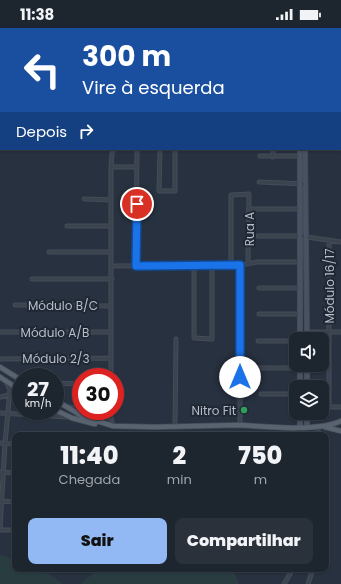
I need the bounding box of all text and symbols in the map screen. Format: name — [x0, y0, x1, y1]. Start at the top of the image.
text: 11:38 — [20, 4, 54, 25]
text: 300 m — [82, 37, 171, 76]
icon: left — [16, 44, 68, 96]
text: Vire à esquerda — [82, 75, 225, 100]
icon: right — [75, 120, 97, 142]
text: Depois — [16, 121, 67, 142]
pin — [120, 187, 154, 221]
icon: arrive — [126, 193, 148, 215]
street label: Rua A — [241, 212, 258, 246]
street label: Módulo 16/17 — [321, 248, 338, 324]
street label: Módulo B/C — [28, 297, 98, 314]
street label: Módulo A/B — [21, 324, 89, 341]
map controls — [289, 332, 329, 420]
button: sound — [289, 332, 329, 372]
street label: Módulo 2/3 — [22, 350, 90, 367]
position arrow — [219, 356, 261, 398]
speed limit sign: 30 — [72, 368, 124, 420]
text: 27 — [27, 375, 49, 403]
button: layers — [289, 380, 329, 420]
text: km/h — [25, 396, 51, 411]
place label: Nitro Fit — [192, 402, 236, 419]
marker: Nitro Fit — [239, 405, 249, 415]
text: 11:40 — [60, 439, 118, 472]
text: 2 — [172, 439, 186, 472]
text: 750 — [238, 439, 282, 472]
text: Chegada — [59, 470, 120, 489]
text: min — [167, 470, 192, 489]
text: m — [254, 470, 267, 489]
button: Sair — [28, 518, 167, 564]
button: Compartilhar — [175, 518, 313, 564]

